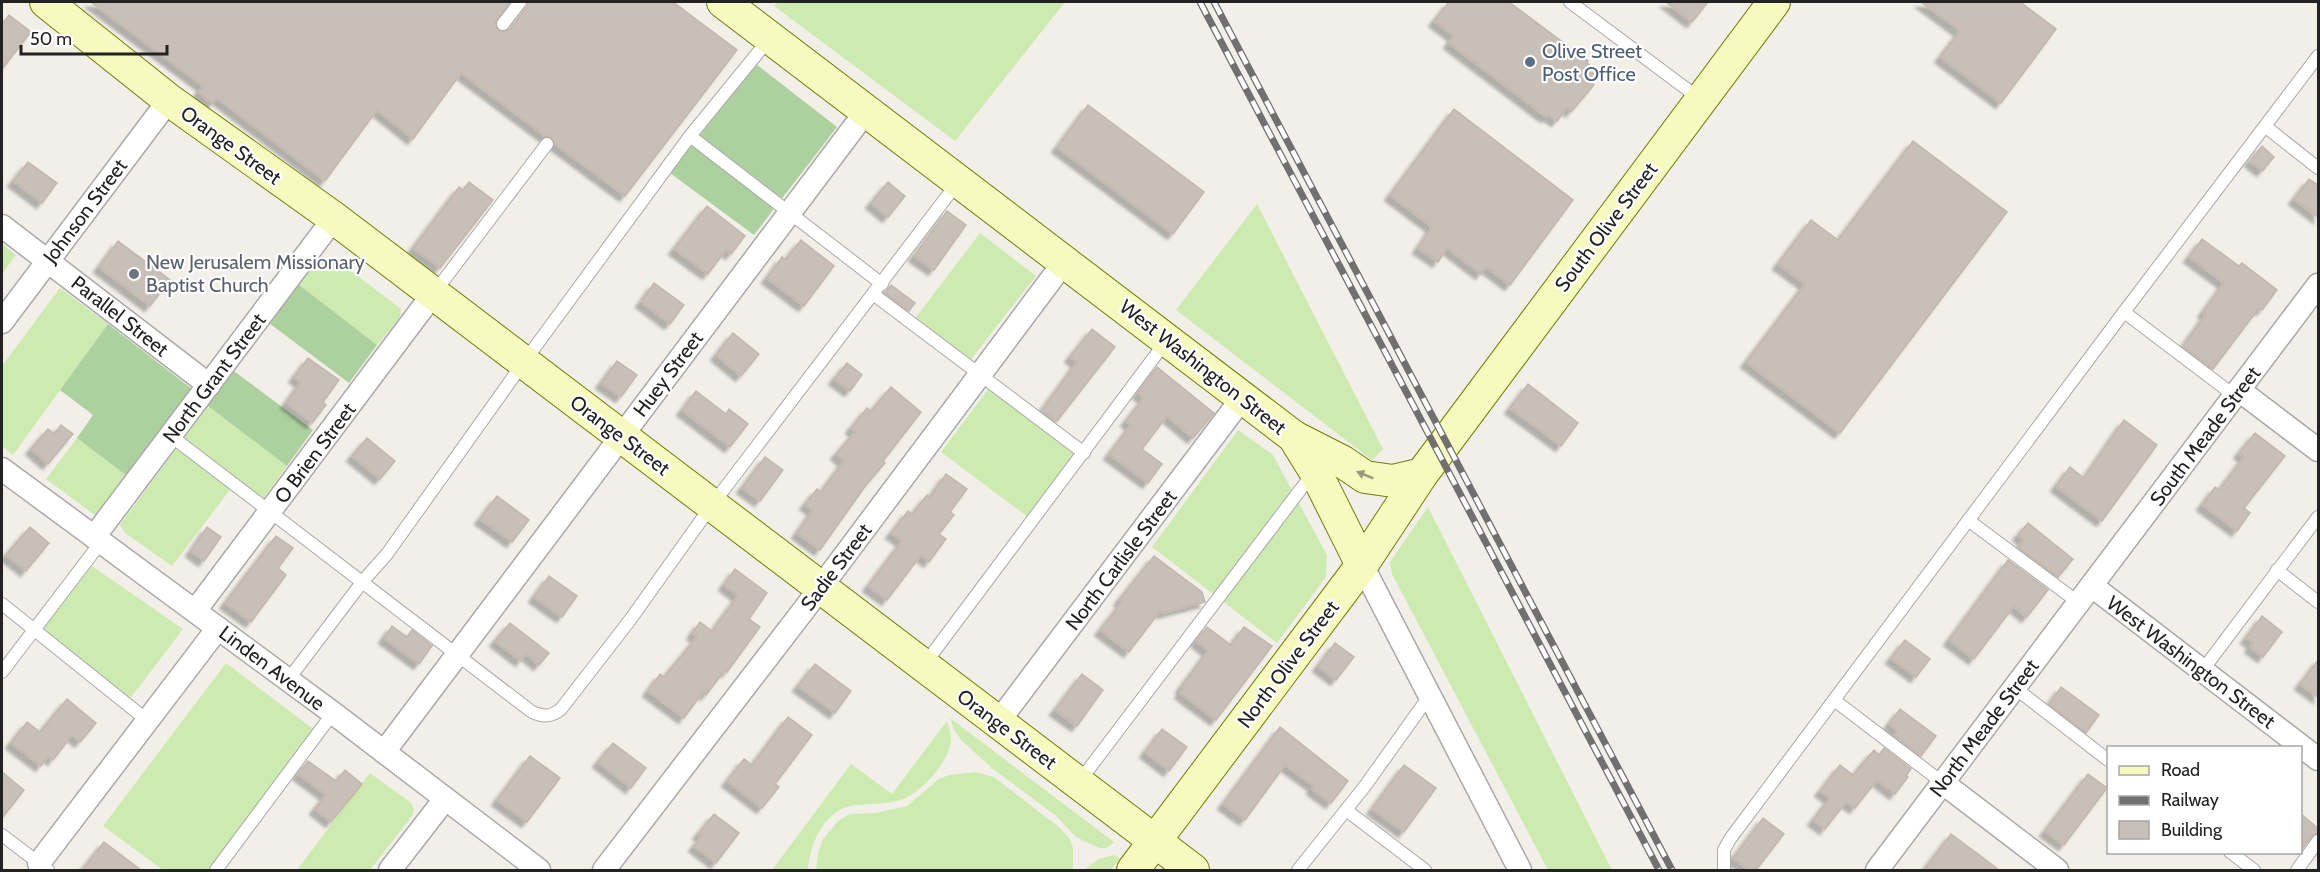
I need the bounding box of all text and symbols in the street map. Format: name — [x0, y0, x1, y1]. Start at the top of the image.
scale bar — [21, 18, 166, 56]
text: 50 m — [30, 28, 72, 50]
place label: Olive Street Post Office — [1542, 39, 1642, 86]
marker: Olive Street Post Office — [1523, 55, 1537, 69]
street label: Orange Street — [176, 101, 286, 190]
street label: Johnson Street — [37, 154, 132, 269]
street label: South Olive Street — [1550, 158, 1662, 296]
place label: New Jerusalem Missionary Baptist Church — [146, 250, 365, 297]
marker: New Jerusalem Missionary Baptist Church — [127, 267, 141, 281]
street label: Parallel Street — [67, 271, 174, 362]
street label: West Washington Street — [1115, 294, 1291, 440]
street label: North Grant Street — [157, 308, 271, 448]
street label: Huey Street — [628, 326, 708, 421]
street label: South Meade Street — [2145, 361, 2265, 510]
street label: Orange Street — [566, 390, 675, 480]
street label: O Brien Street — [269, 398, 361, 508]
one-way arrow — [1356, 469, 1374, 479]
street label: North Carlisle Street — [1060, 485, 1182, 635]
street label: Sadie Street — [795, 519, 877, 615]
street label: West Washington Street — [2102, 591, 2280, 733]
street label: North Olive Street — [1232, 595, 1344, 732]
street label: Linden Avenue — [215, 621, 329, 715]
street label: North Meade Street — [1924, 654, 2044, 802]
street label: Orange Street — [953, 684, 1062, 774]
legend — [2107, 746, 2302, 854]
text: Road — [2161, 759, 2200, 781]
text: Railway — [2161, 789, 2219, 811]
text: Building — [2161, 819, 2223, 841]

